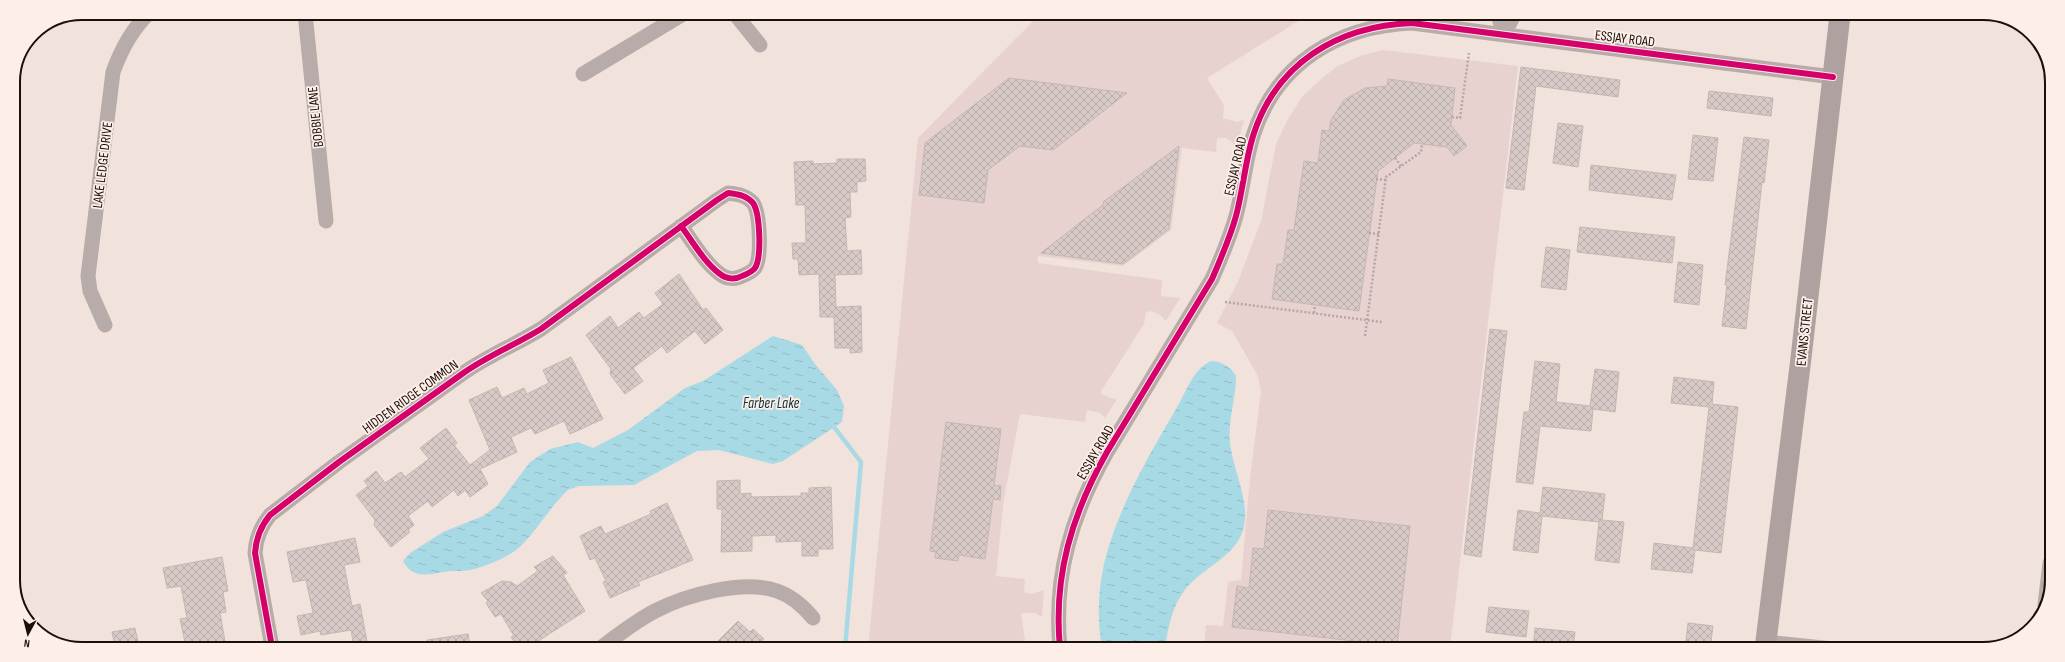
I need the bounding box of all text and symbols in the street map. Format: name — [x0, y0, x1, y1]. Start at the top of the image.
street label: ESSJAY ROAD — [1594, 26, 1656, 51]
street label: BOBBIE LANE — [304, 86, 327, 148]
street label: LAKE LEDGE DRIVE — [89, 121, 116, 209]
street label: ESSJAY ROAD — [1220, 135, 1251, 197]
street label: EVANS STREET — [1792, 297, 1817, 367]
street label: HIDDEN RIDGE COMMON — [359, 356, 462, 437]
water label: Farber Lake — [743, 394, 799, 413]
street label: ESSJAY ROAD — [1073, 422, 1118, 483]
north arrow — [8, 614, 48, 654]
text: N — [23, 637, 31, 650]

